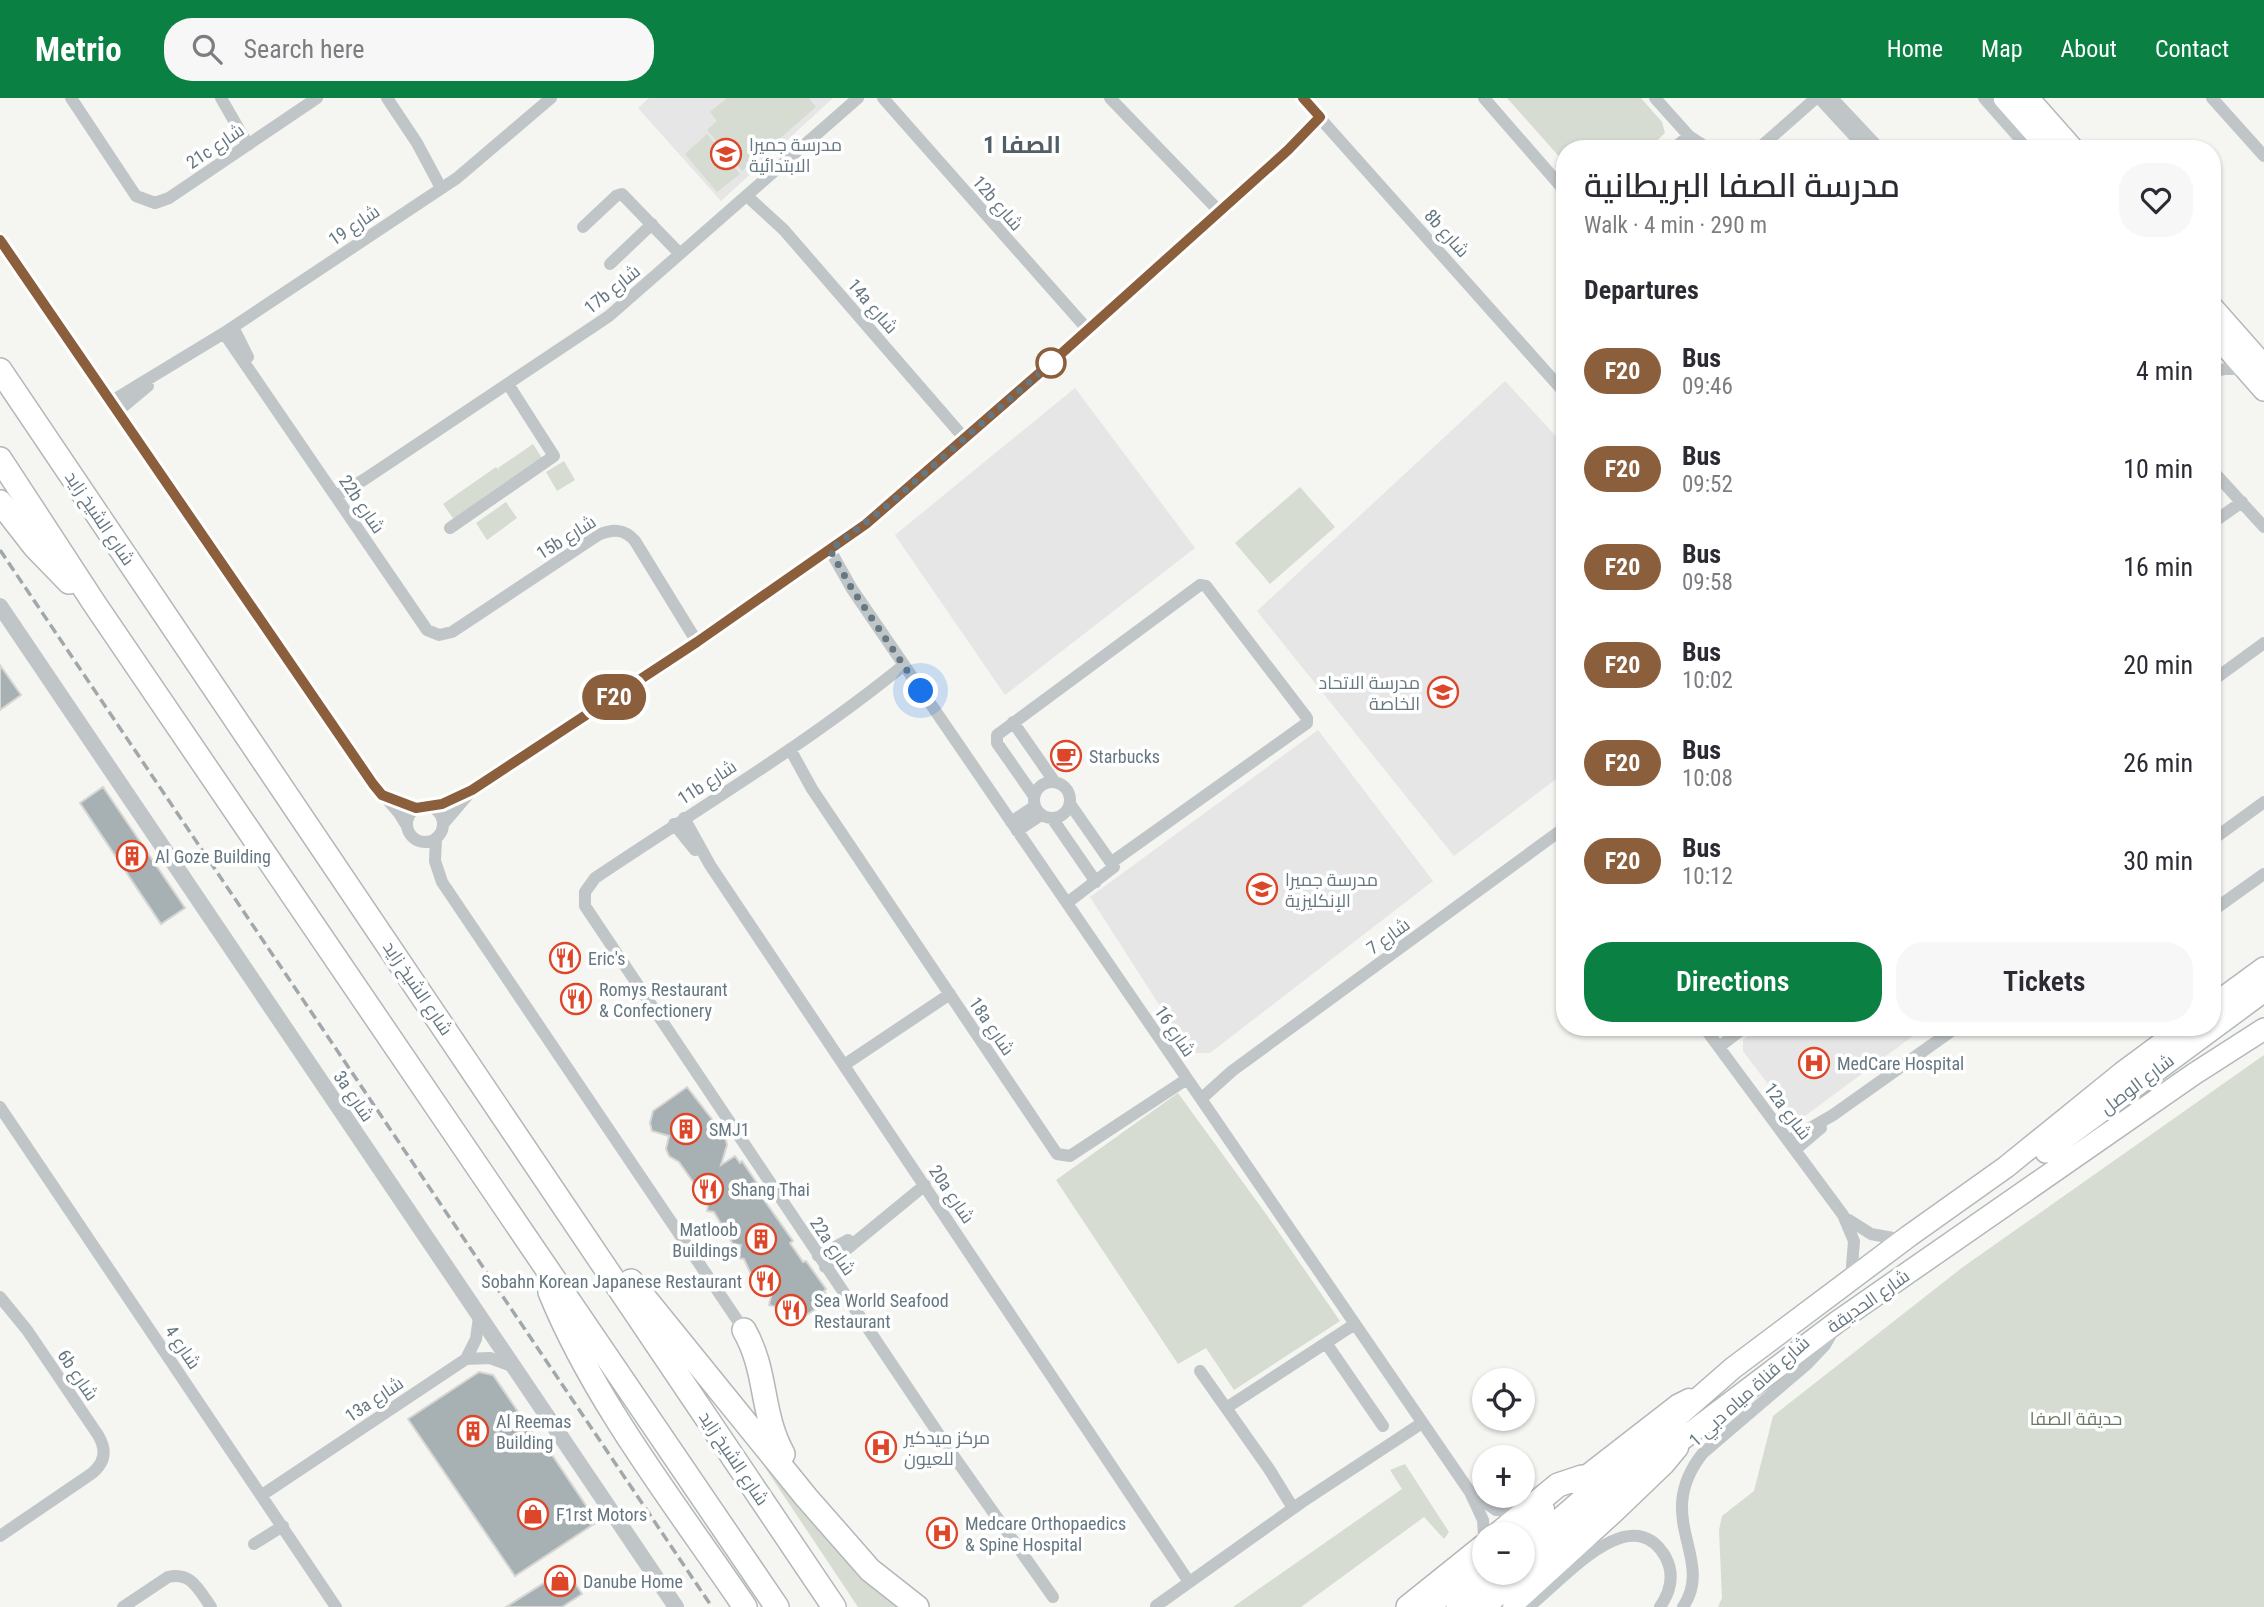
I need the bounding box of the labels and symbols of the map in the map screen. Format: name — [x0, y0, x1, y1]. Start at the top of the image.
street label: 21c شارع — [182, 119, 249, 175]
district label: الصفا 1 — [983, 131, 1061, 159]
place label: مدرسة جميرا الابتدائية — [749, 134, 842, 176]
school or university icon: مدرسة جميرا الابتدائية — [709, 137, 743, 171]
street label: 12b شارع — [967, 171, 1027, 236]
street label: شارع 19 — [325, 200, 385, 251]
street label: 8b شارع — [1419, 205, 1474, 262]
street label: 17b شارع — [580, 260, 645, 319]
street label: 14a شارع — [842, 274, 902, 339]
unlabelled marker — [1036, 348, 1066, 378]
street label: شارع الشيخ زايد — [59, 467, 139, 570]
street label: 22b شارع — [333, 471, 389, 538]
street label: 15b شارع — [533, 511, 600, 565]
place label: مدرسة الاتحاد الخاصة — [1319, 672, 1420, 714]
your location — [903, 673, 938, 708]
line badge: F20 — [574, 674, 654, 720]
school or university icon: مدرسة الاتحاد الخاصة — [1426, 675, 1460, 709]
cafe icon: Starbucks — [1049, 739, 1083, 773]
place label: Starbucks — [1089, 746, 1160, 767]
street label: 11b شارع — [674, 755, 741, 810]
building icon: Al Goze Building — [115, 839, 149, 873]
place label: Al Goze Building — [155, 846, 271, 867]
place label: مدرسة جميرا الإنكليزية — [1285, 869, 1378, 912]
school or university icon: مدرسة جميرا الإنكليزية — [1245, 872, 1279, 906]
street label: شارع 7 — [1362, 913, 1415, 960]
street label: شارع الشيخ زايد — [377, 937, 457, 1040]
restaurant icon: Eric's — [548, 941, 582, 975]
place label: Eric's — [588, 948, 625, 969]
place label: Romys Restaurant & Confectionery — [599, 979, 728, 1021]
restaurant icon: Romys Restaurant & Confectionery — [559, 982, 593, 1016]
street label: 18a شارع — [963, 993, 1019, 1060]
street label: شارع 16 — [1149, 1002, 1200, 1062]
hospital icon: MedCare Hospital — [1797, 1046, 1831, 1080]
street label: شارع الوصل — [2096, 1050, 2179, 1120]
place label: MedCare Hospital — [1837, 1053, 1964, 1074]
street label: 3a شارع — [328, 1067, 379, 1126]
street label: 12a شارع — [1758, 1079, 1816, 1145]
building icon: SMJ1 — [669, 1112, 703, 1146]
place label: SMJ1 — [709, 1119, 750, 1140]
street label: 20a شارع — [923, 1161, 979, 1228]
restaurant icon: Shang Thai — [691, 1172, 725, 1206]
place label: Shang Thai — [731, 1179, 810, 1200]
street label: 22a شارع — [804, 1213, 860, 1280]
place label: Matloob Buildings — [672, 1219, 738, 1261]
building icon: Matloob Buildings — [744, 1222, 778, 1256]
restaurant icon: Sobahn Korean Japanese Restaurant — [748, 1264, 782, 1298]
street label: شارع الحديقة — [1823, 1265, 1914, 1339]
place label: Sobahn Korean Japanese Restaurant — [481, 1271, 742, 1292]
place label: Sea World Seafood Restaurant — [814, 1290, 949, 1332]
restaurant icon: Sea World Seafood Restaurant — [774, 1293, 808, 1327]
street label: شارع 4 — [159, 1321, 205, 1374]
street label: شارع قناة مياه دبي 1 — [1685, 1332, 1816, 1453]
street label: 6b شارع — [52, 1346, 103, 1406]
street label: 13a شارع — [341, 1372, 408, 1428]
street label: شارع الشيخ زايد — [693, 1407, 773, 1510]
park label: حديقة الصفا — [2030, 1408, 2122, 1429]
place label: Al Reemas Building — [496, 1411, 571, 1453]
building icon: Al Reemas Building — [456, 1414, 490, 1448]
place label: مركز ميدكير للعيون — [903, 1427, 990, 1470]
hospital icon: مركز ميدكير للعيون — [864, 1430, 898, 1464]
shop icon: F1rst Motors — [516, 1497, 550, 1531]
place label: F1rst Motors — [556, 1504, 647, 1525]
place label: Medcare Orthopaedics & Spine Hospital — [965, 1513, 1126, 1555]
hospital icon: Medcare Orthopaedics & Spine Hospital — [925, 1516, 959, 1550]
shop icon: Danube Home — [543, 1564, 577, 1598]
place label: Danube Home — [583, 1571, 683, 1592]

